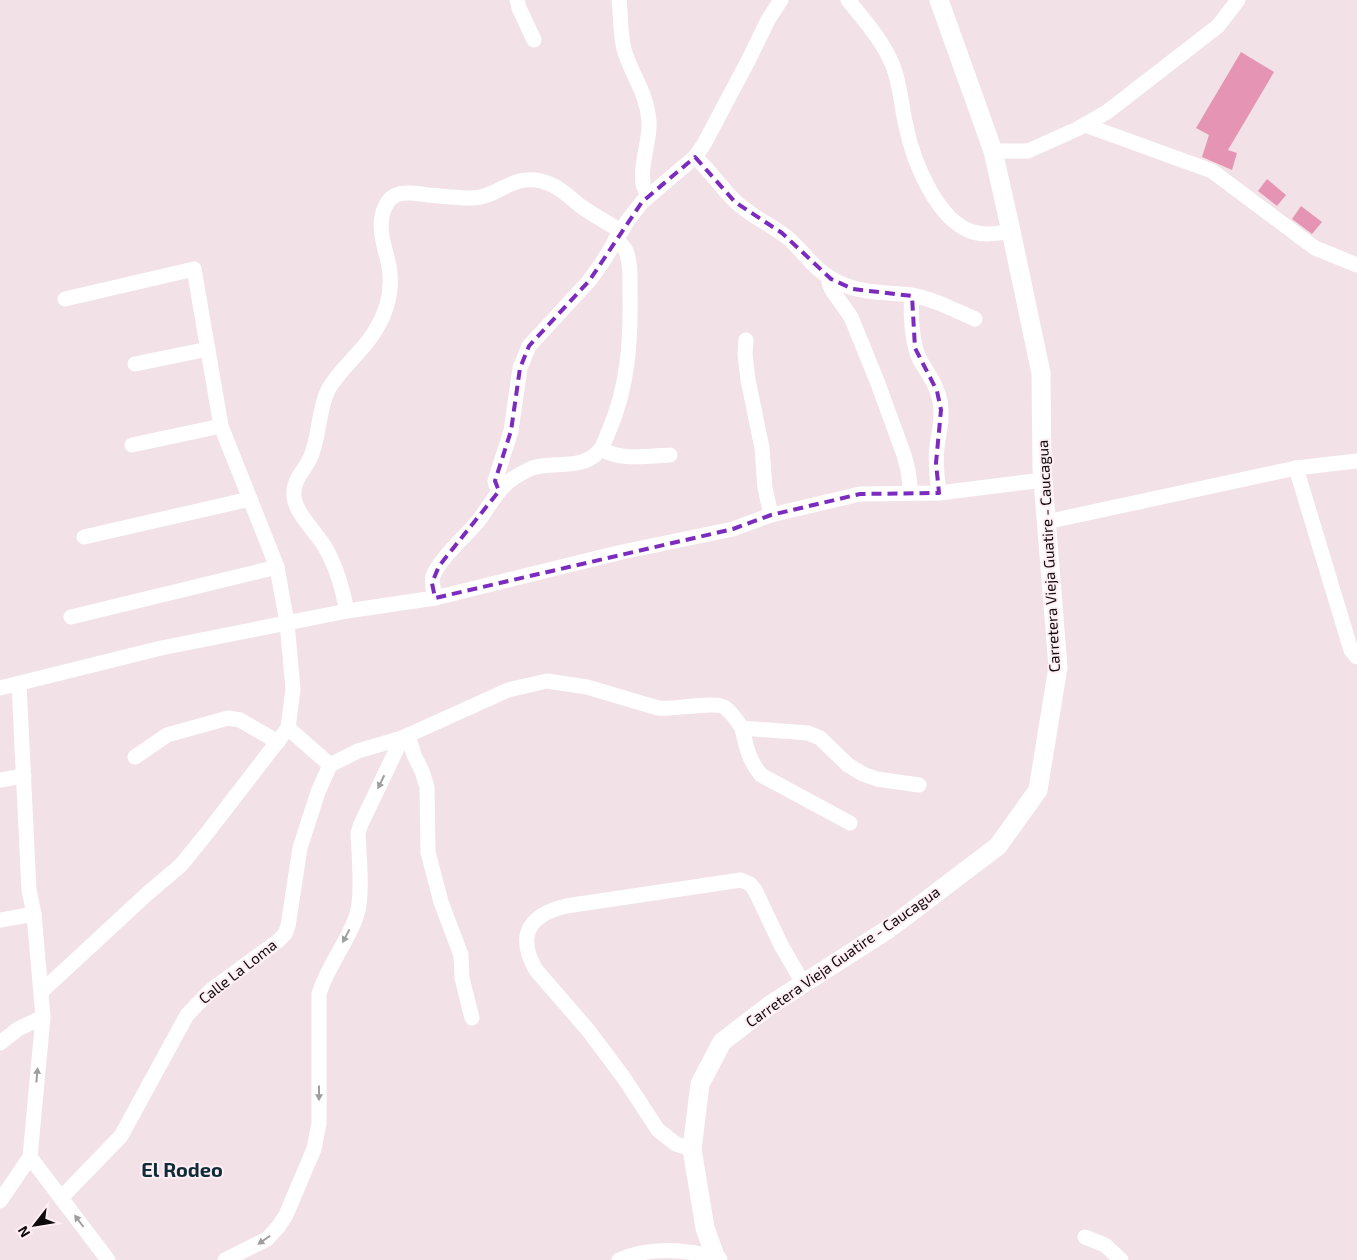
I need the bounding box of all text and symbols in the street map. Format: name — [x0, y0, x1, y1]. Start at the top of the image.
street label: Carretera Vieja Guatire - Caucagua — [1033, 439, 1064, 673]
one-way arrow — [377, 775, 385, 789]
street label: Carretera Vieja Guatire - Caucagua — [742, 882, 944, 1031]
one-way arrow — [342, 929, 350, 944]
street label: Calle La Loma — [195, 935, 280, 1007]
one-way arrow — [34, 1067, 42, 1083]
one-way arrow — [315, 1085, 323, 1101]
district label: El Rodeo — [141, 1157, 223, 1181]
north arrow — [10, 1200, 60, 1250]
one-way arrow — [74, 1214, 84, 1228]
text: N — [14, 1223, 33, 1241]
one-way arrow — [257, 1235, 270, 1245]

